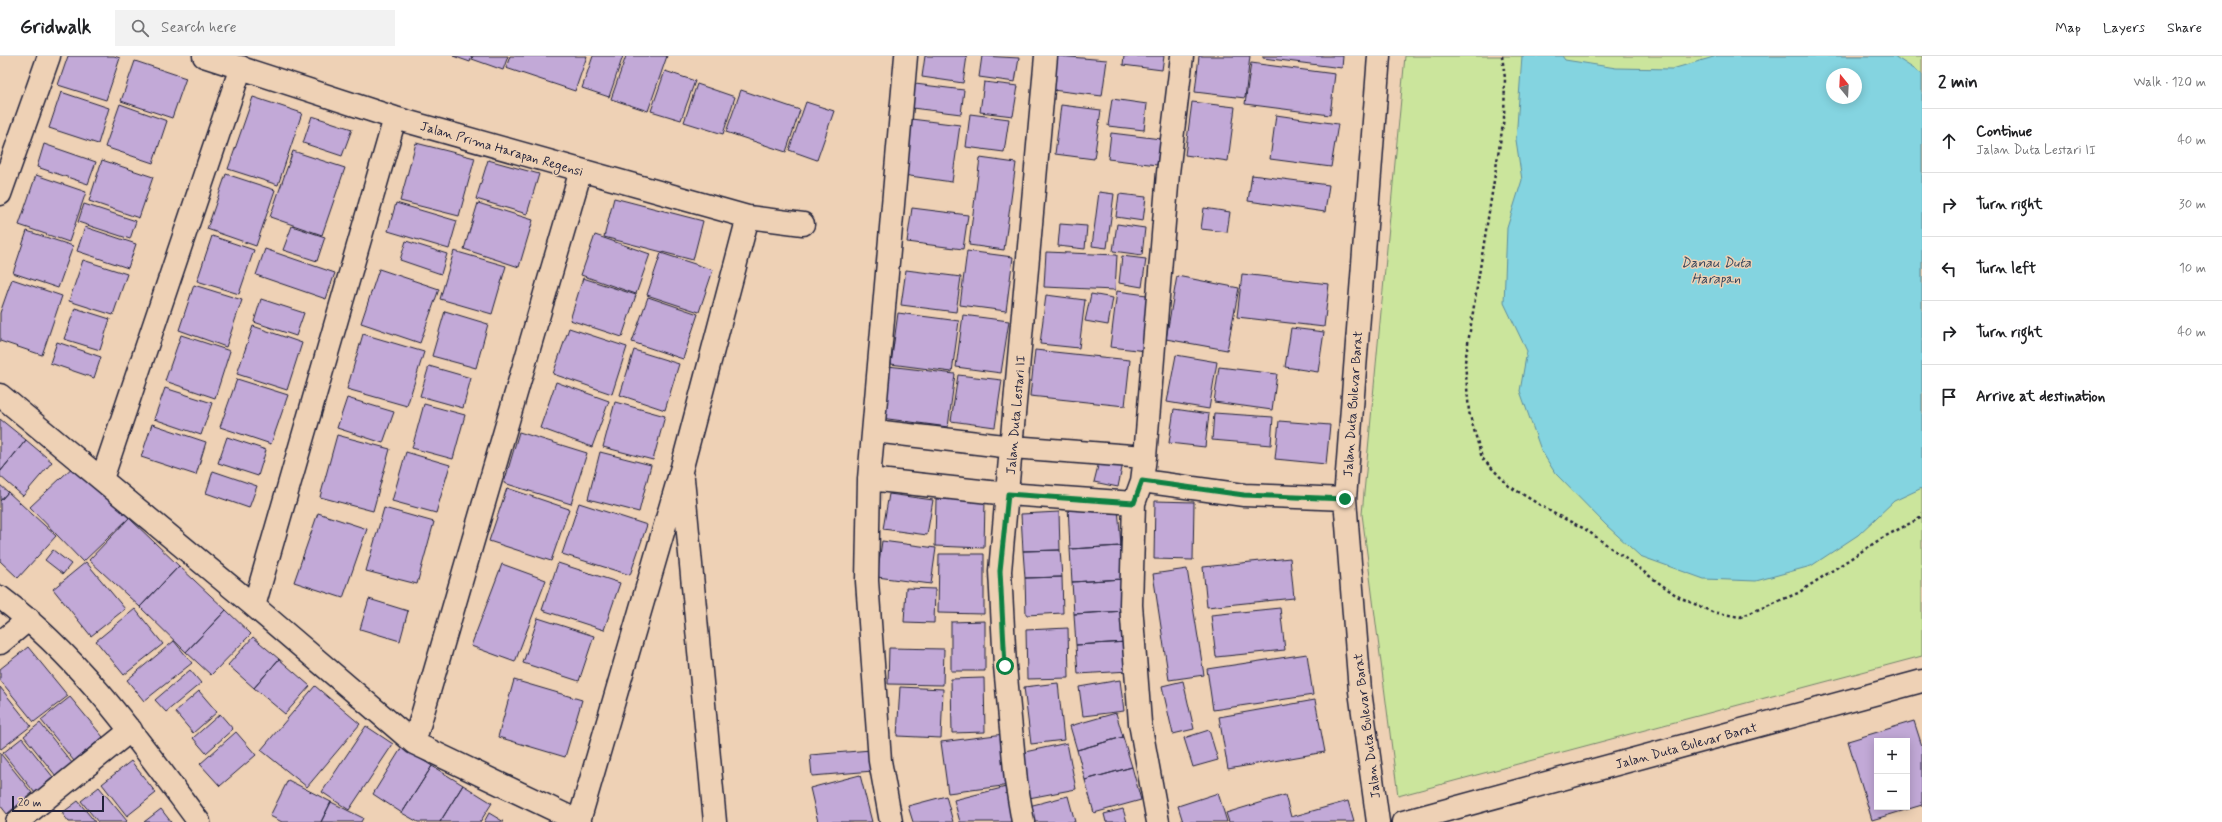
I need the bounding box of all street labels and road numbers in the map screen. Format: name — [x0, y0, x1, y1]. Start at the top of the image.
street label: Jalan Prima Harapan Regensi — [418, 118, 585, 182]
street label: Jalan Duta Bulevar Barat — [1340, 331, 1367, 478]
street label: Jalan Duta Lestari II — [1003, 355, 1030, 476]
street label: Jalan Duta Bulevar Barat — [1350, 652, 1385, 799]
street label: Jalan Duta Bulevar Barat — [1614, 719, 1759, 774]

